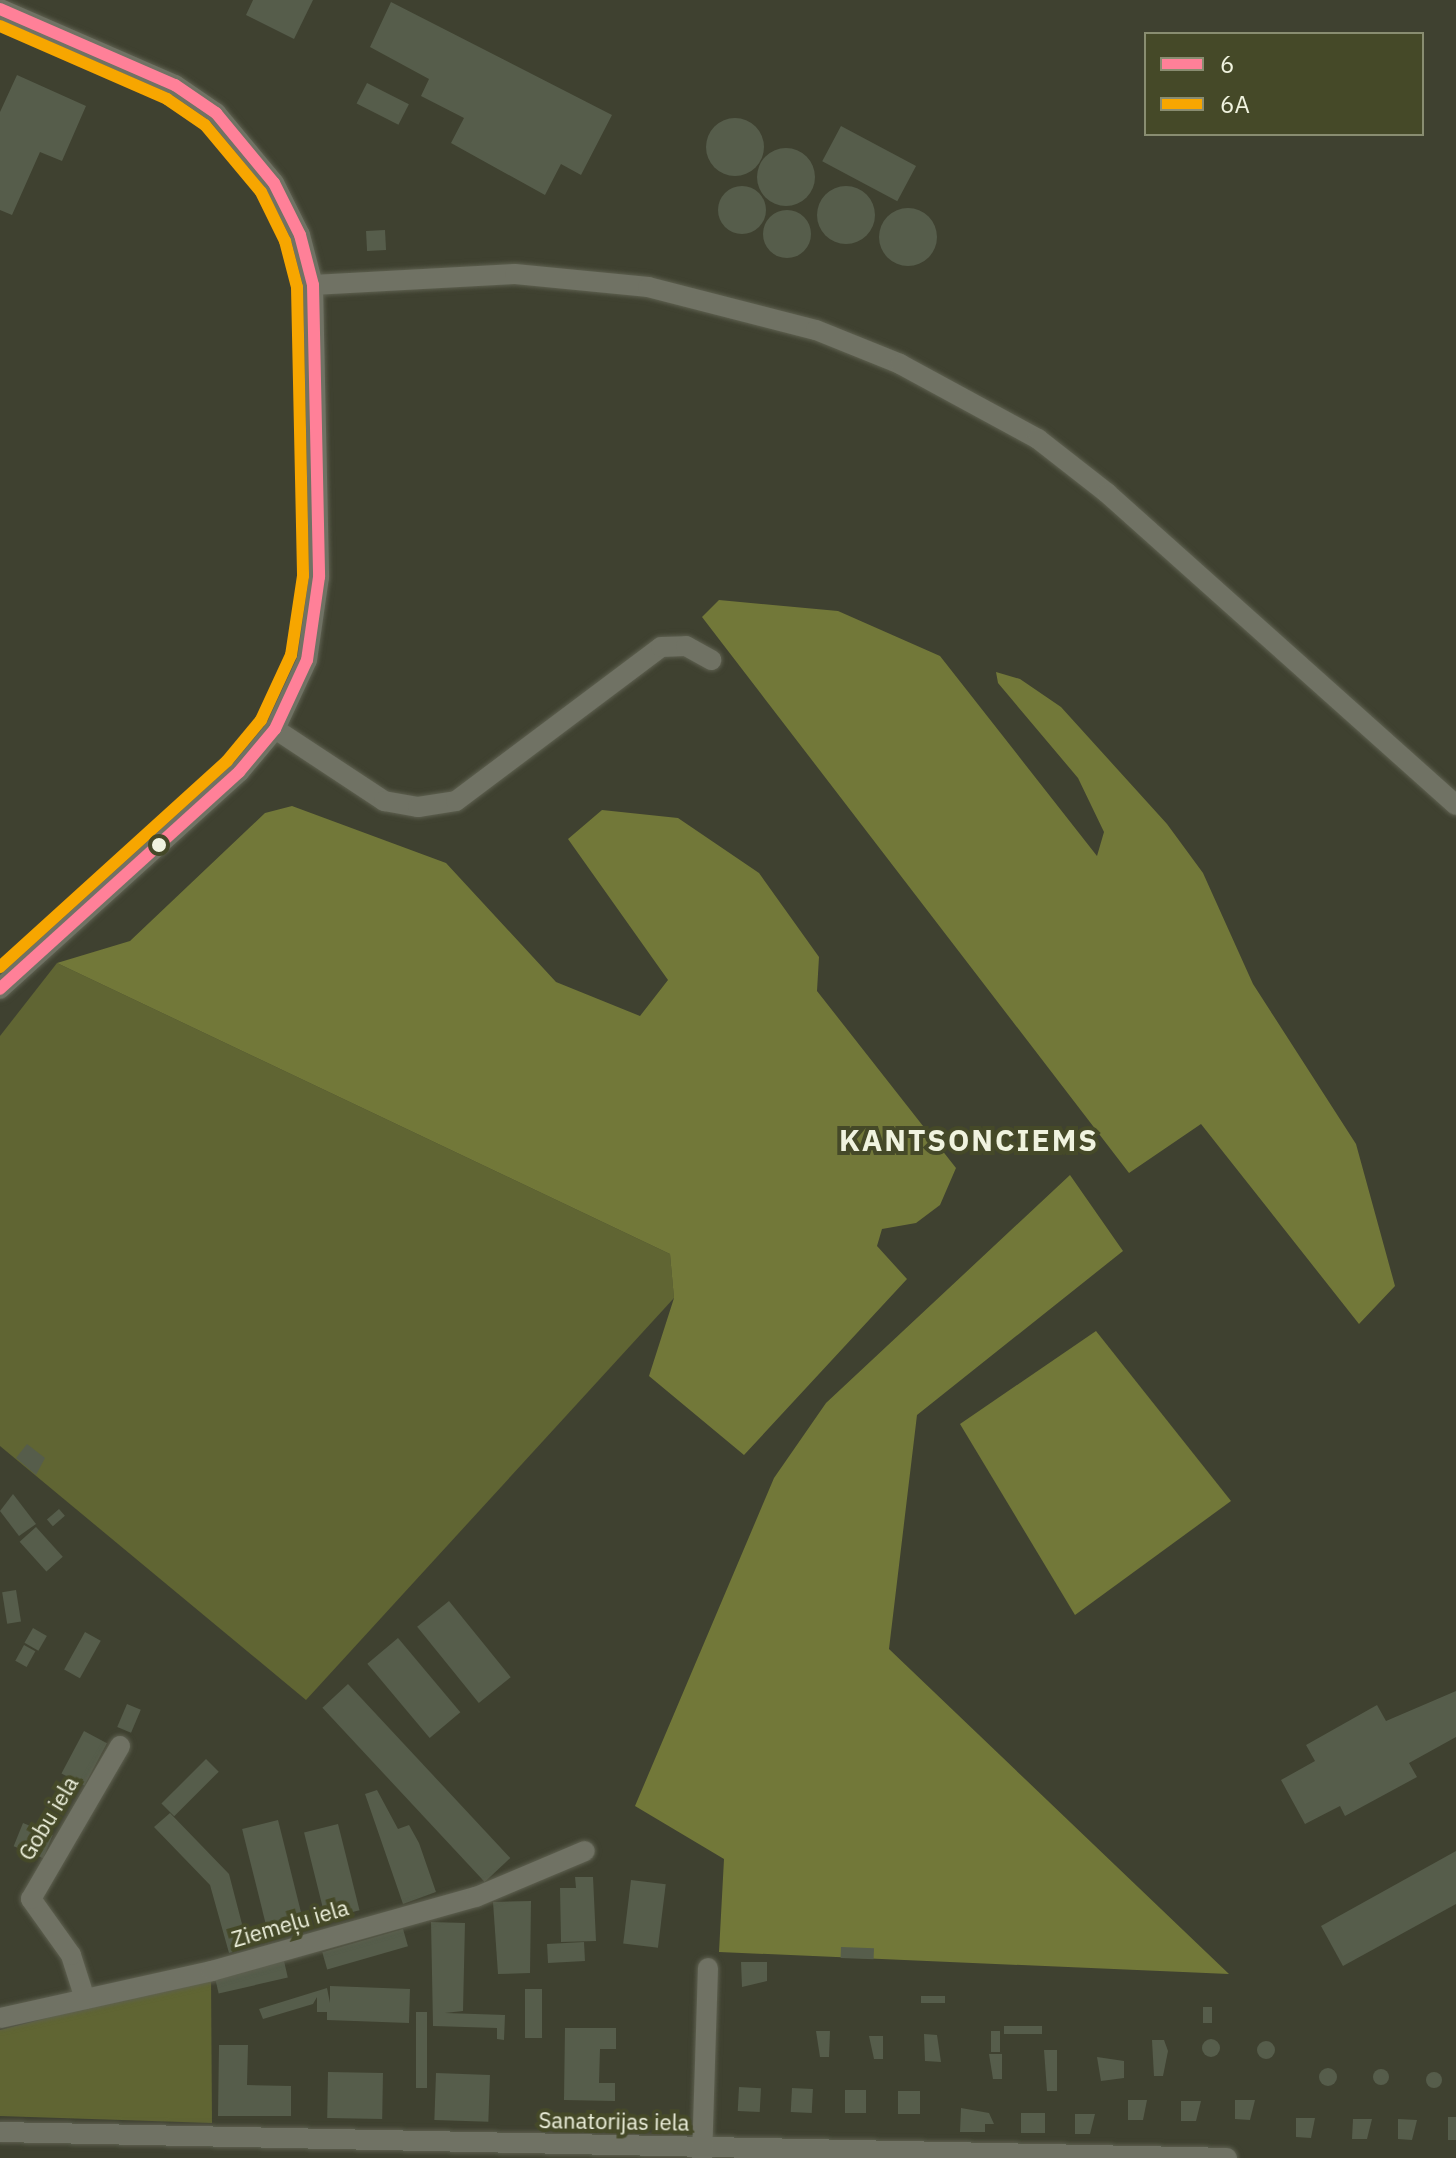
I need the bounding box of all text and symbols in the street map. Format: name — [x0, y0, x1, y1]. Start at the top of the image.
legend — [1144, 32, 1424, 136]
text: 6 — [1220, 48, 1234, 80]
text: 6A — [1220, 88, 1250, 120]
unlabelled marker — [151, 837, 167, 853]
district label: KANTSONCIEMS — [839, 1122, 1099, 1158]
street label: Gobu iela — [13, 1771, 83, 1865]
street label: Ziemeļu iela — [228, 1894, 352, 1952]
street label: Sanatorijas iela — [538, 2106, 690, 2136]

